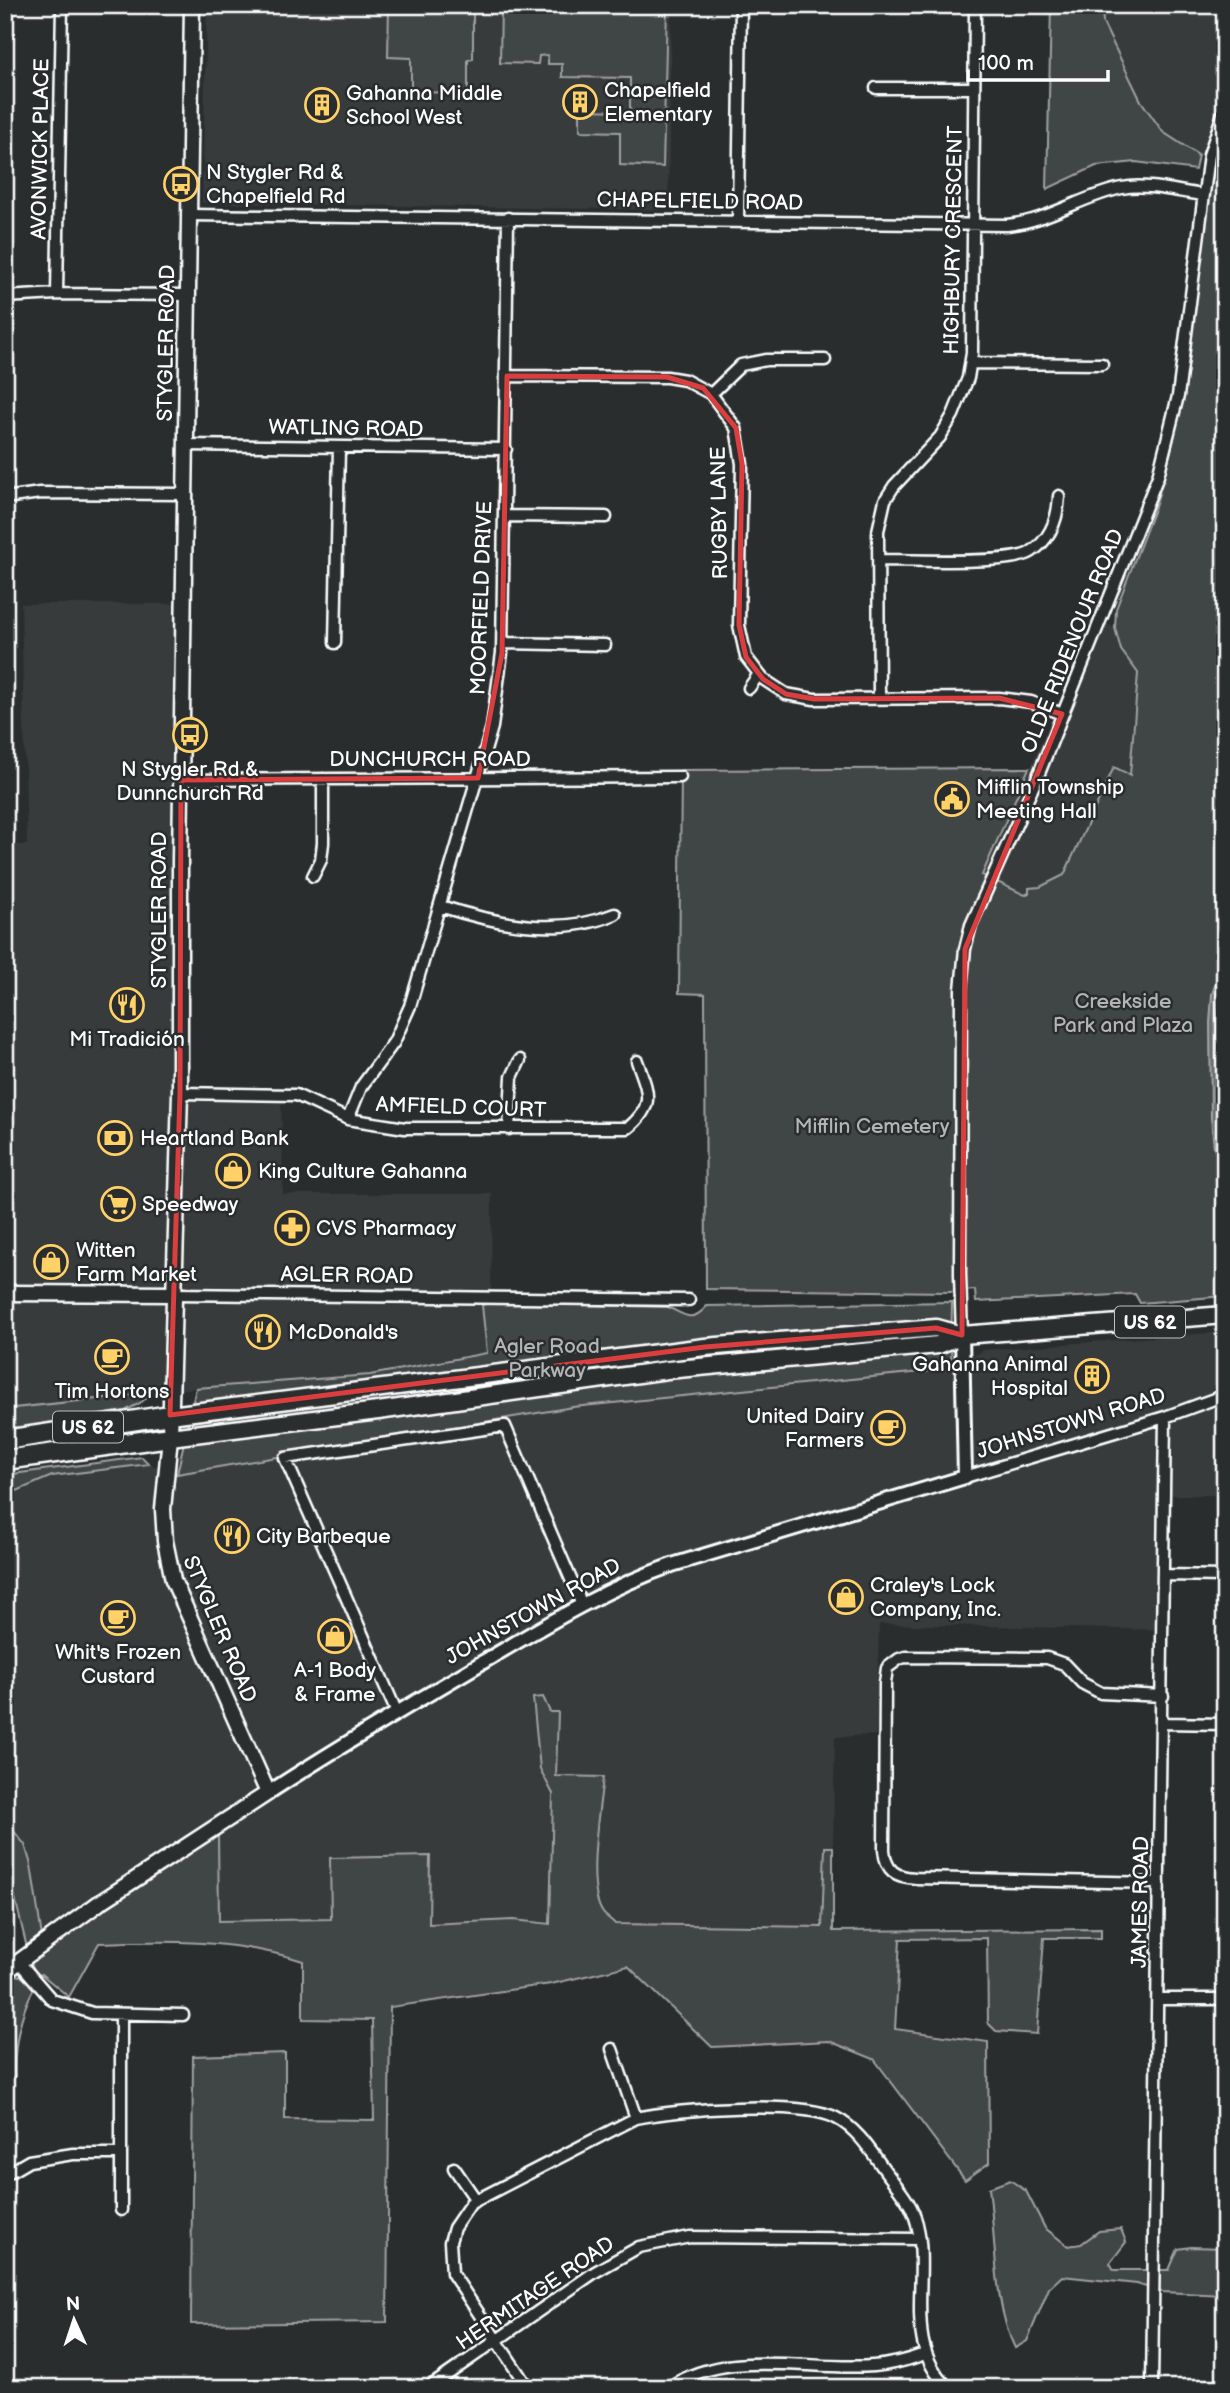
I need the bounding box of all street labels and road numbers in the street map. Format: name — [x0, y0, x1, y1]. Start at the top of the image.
street label: AVONWICK PLACE — [26, 58, 55, 240]
street label: HIGHBURY CRESCENT — [939, 125, 968, 355]
street label: CHAPELFIELD ROAD — [596, 187, 803, 216]
street label: STYGLER ROAD — [153, 264, 180, 422]
street label: WATLING ROAD — [268, 415, 424, 442]
street label: RUGBY LANE — [706, 446, 733, 580]
street label: MOORFIELD DRIVE — [466, 500, 497, 696]
street label: OLDE RIDENOUR ROAD — [1016, 525, 1129, 757]
street label: DUNCHURCH ROAD — [329, 747, 531, 772]
street label: STYGLER ROAD — [147, 832, 172, 988]
street label: AMFIELD COURT — [375, 1092, 547, 1123]
street label: AGLER ROAD — [280, 1262, 414, 1289]
road number: US 62 — [1115, 1306, 1185, 1338]
street label: JOHNSTOWN ROAD — [974, 1383, 1169, 1464]
road number: US 62 — [53, 1412, 123, 1442]
street label: STYGLER ROAD — [177, 1552, 262, 1706]
street label: JOHNSTOWN ROAD — [441, 1553, 625, 1670]
street label: JAMES ROAD — [1127, 1836, 1154, 1968]
street label: HERMITAGE ROAD — [452, 2231, 619, 2356]

